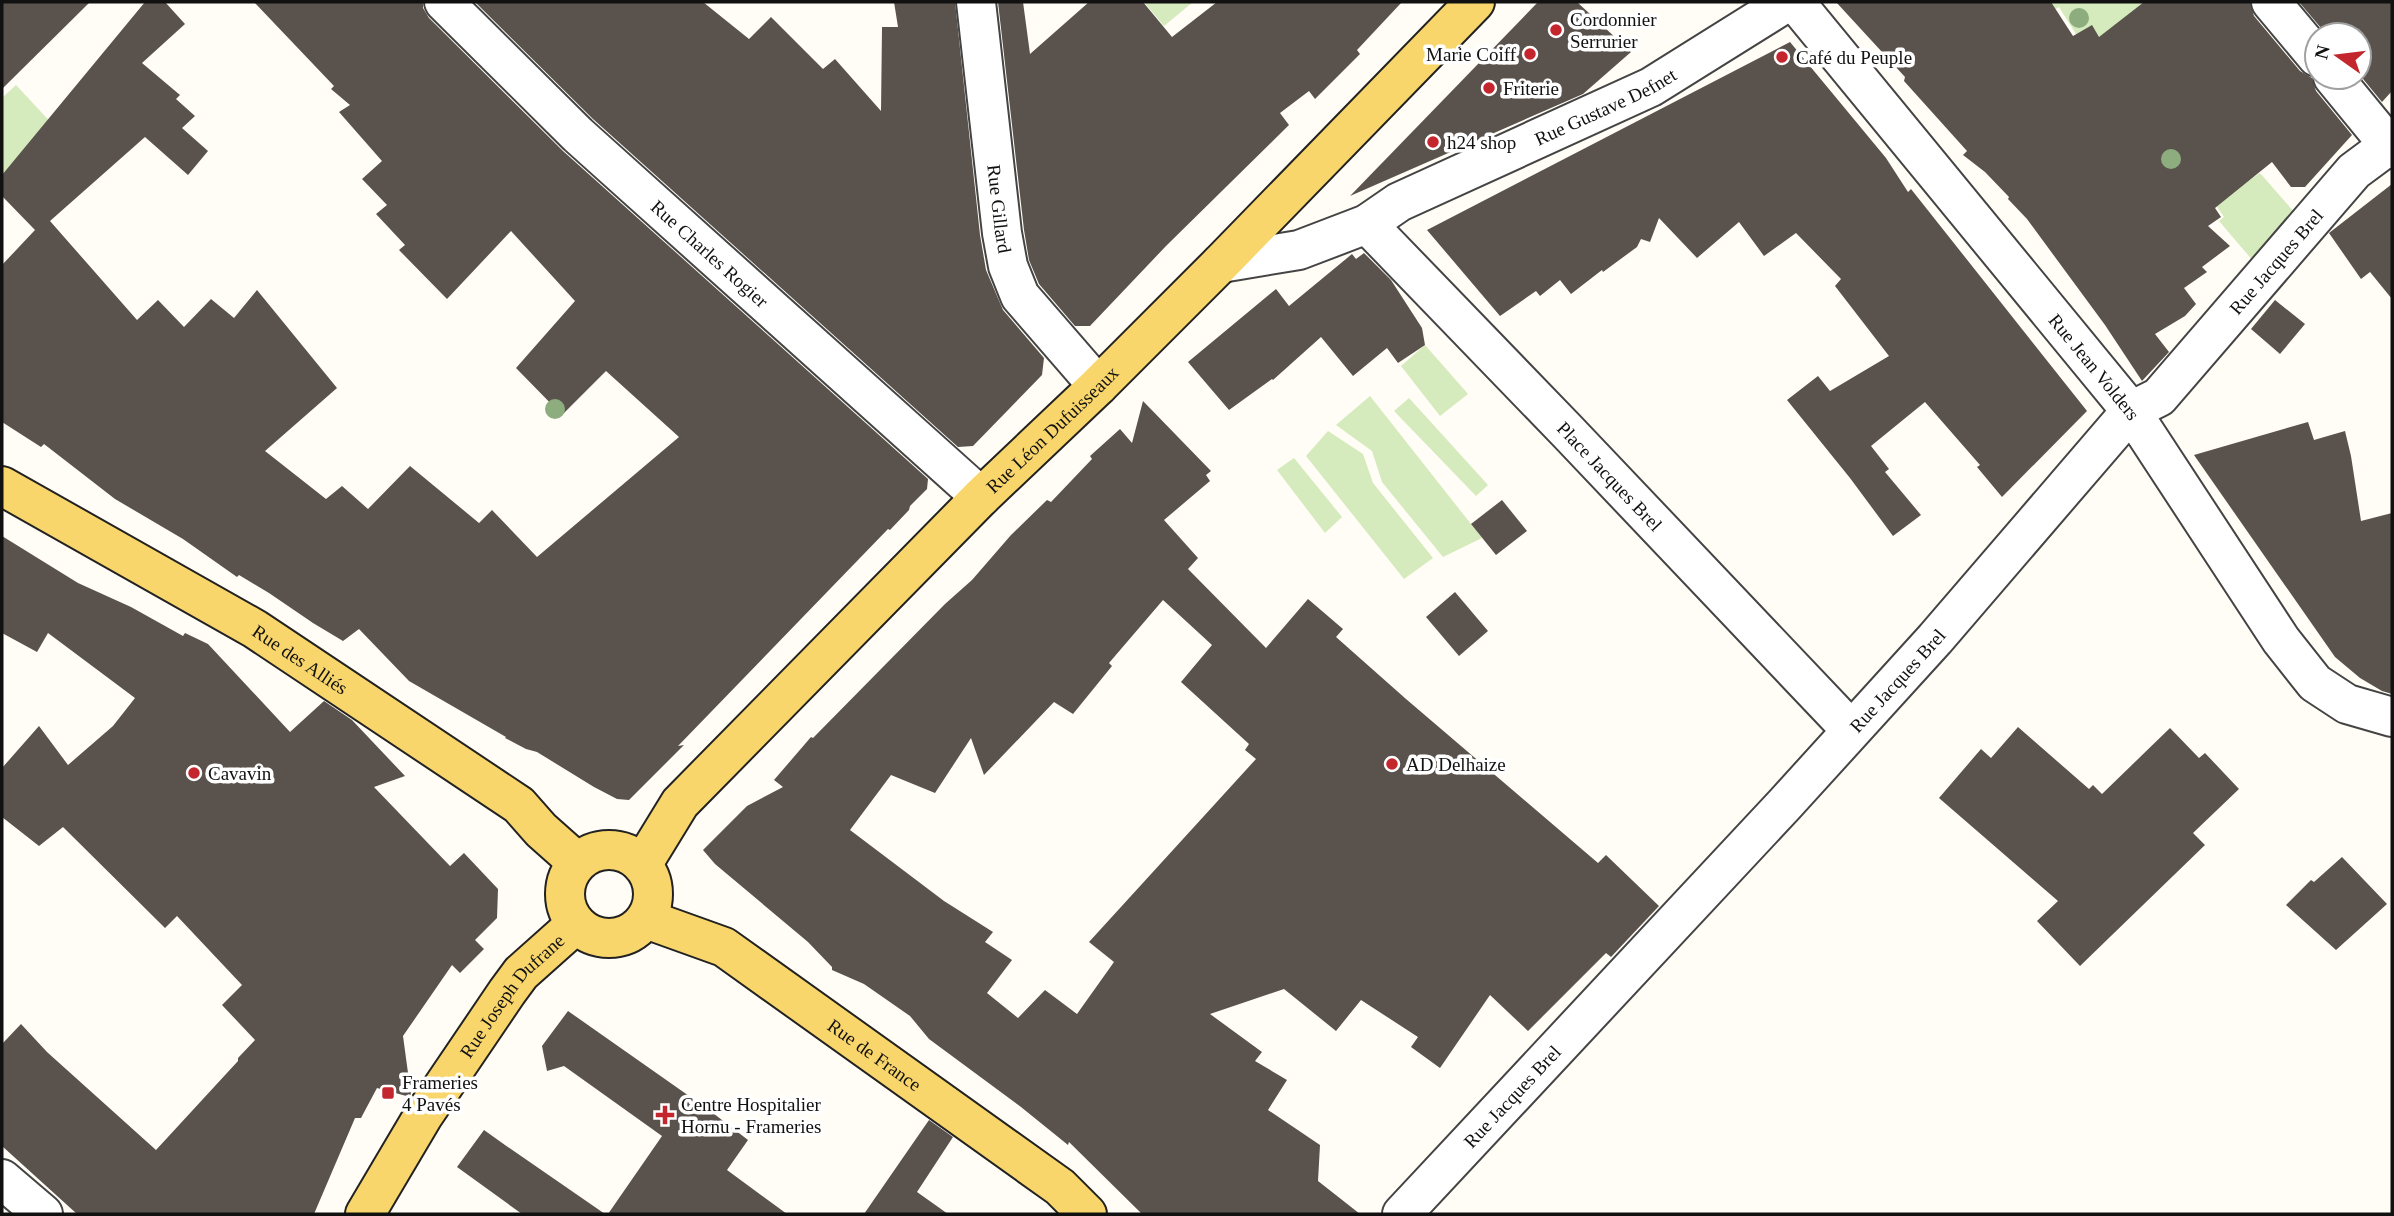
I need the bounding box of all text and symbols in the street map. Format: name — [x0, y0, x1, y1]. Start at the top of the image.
place label: Cordonnier Serrurier — [1570, 9, 1657, 52]
north arrow — [2303, 21, 2373, 91]
marker: Cordonnier Serrurier — [1548, 22, 1564, 38]
text: N — [2310, 43, 2334, 61]
place label: Marie Coiff — [1426, 44, 1517, 65]
marker: Marie Coiff — [1522, 46, 1538, 62]
place label: Café du Peuple — [1796, 47, 1912, 68]
marker: Café du Peuple — [1774, 49, 1790, 65]
street label: Rue Gustave Defnet — [1532, 64, 1681, 150]
place label: Friterie — [1503, 78, 1559, 99]
marker: Friterie — [1481, 80, 1497, 96]
place label: h24 shop — [1447, 132, 1516, 153]
marker: h24 shop — [1425, 134, 1441, 150]
street label: Rue Gillard — [983, 163, 1016, 255]
street label: Rue Charles Rogier — [647, 196, 773, 312]
street label: Rue Jacques Brel — [2225, 205, 2327, 319]
street label: Rue Jean Volders — [2044, 310, 2144, 424]
street label: Rue Léon Dufuisseaux — [982, 362, 1123, 497]
street label: Place Jacques Brel — [1553, 417, 1666, 535]
street label: Rue des Alliés — [248, 620, 351, 699]
street label: Rue Jacques Brel — [1846, 625, 1950, 737]
place label: AD Delhaize — [1406, 754, 1506, 775]
marker: AD Delhaize — [1384, 756, 1400, 772]
place label: Cavavin — [208, 763, 272, 784]
marker: Cavavin — [186, 765, 202, 781]
street label: Rue Joseph Dufrane — [456, 930, 569, 1062]
street label: Rue de France — [824, 1015, 925, 1095]
street label: Rue Jacques Brel — [1460, 1041, 1565, 1152]
place label: Frameries 4 Pavés — [402, 1072, 478, 1115]
marker: Frameries 4 Pavés — [380, 1085, 396, 1101]
place label: Centre Hospitalier Hornu - Frameries — [681, 1094, 821, 1137]
marker: Centre Hospitalier Hornu - Frameries — [655, 1105, 675, 1125]

